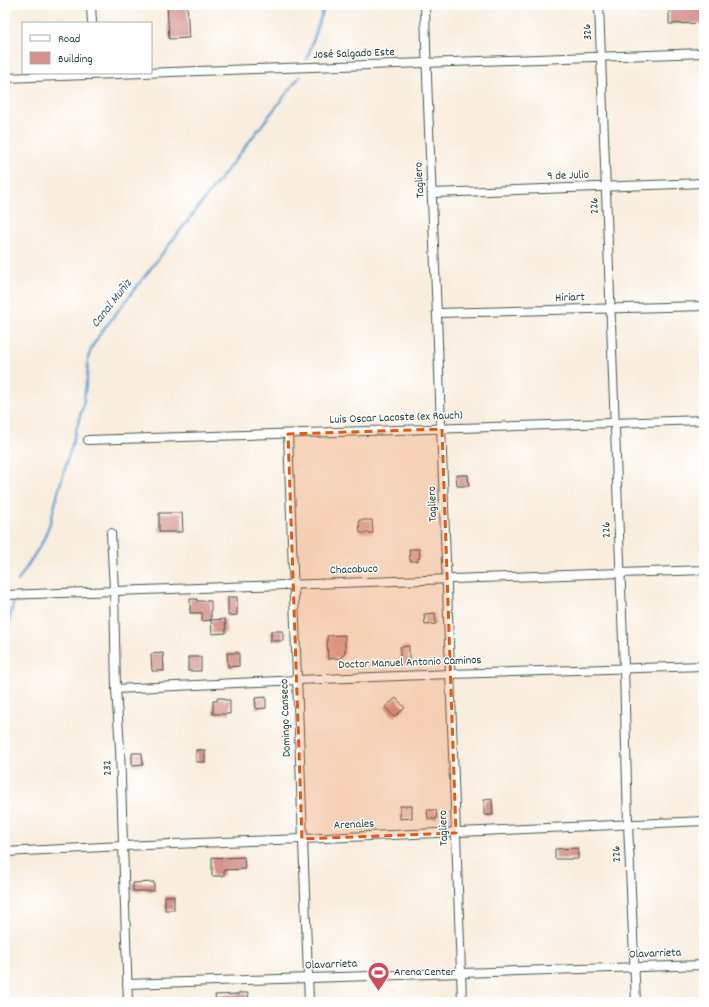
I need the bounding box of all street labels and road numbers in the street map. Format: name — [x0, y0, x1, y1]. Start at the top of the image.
street label: 326 — [579, 23, 597, 41]
street label: José Salgado Este — [313, 44, 395, 64]
street label: Tagliero — [411, 162, 429, 198]
street label: 9 de Julio — [547, 167, 589, 185]
street label: 226 — [586, 197, 604, 214]
street label: Hiriart — [555, 289, 586, 307]
street label: Luis Oscar Lacoste (ex Rauch) — [329, 407, 463, 429]
street label: Tagliero — [424, 486, 442, 522]
street label: 226 — [598, 521, 616, 538]
street label: Chacabuco — [330, 561, 378, 579]
street label: Doctor Manuel Antonio Caminos — [338, 652, 482, 674]
street label: Domingo Canseco — [276, 678, 296, 758]
street label: 232 — [99, 760, 117, 776]
street label: Tagliero — [435, 810, 453, 846]
street label: Arenales — [333, 815, 375, 835]
street label: 226 — [608, 845, 626, 863]
street label: Olavarrieta — [628, 945, 682, 963]
street label: Olavarrieta — [304, 956, 358, 974]

